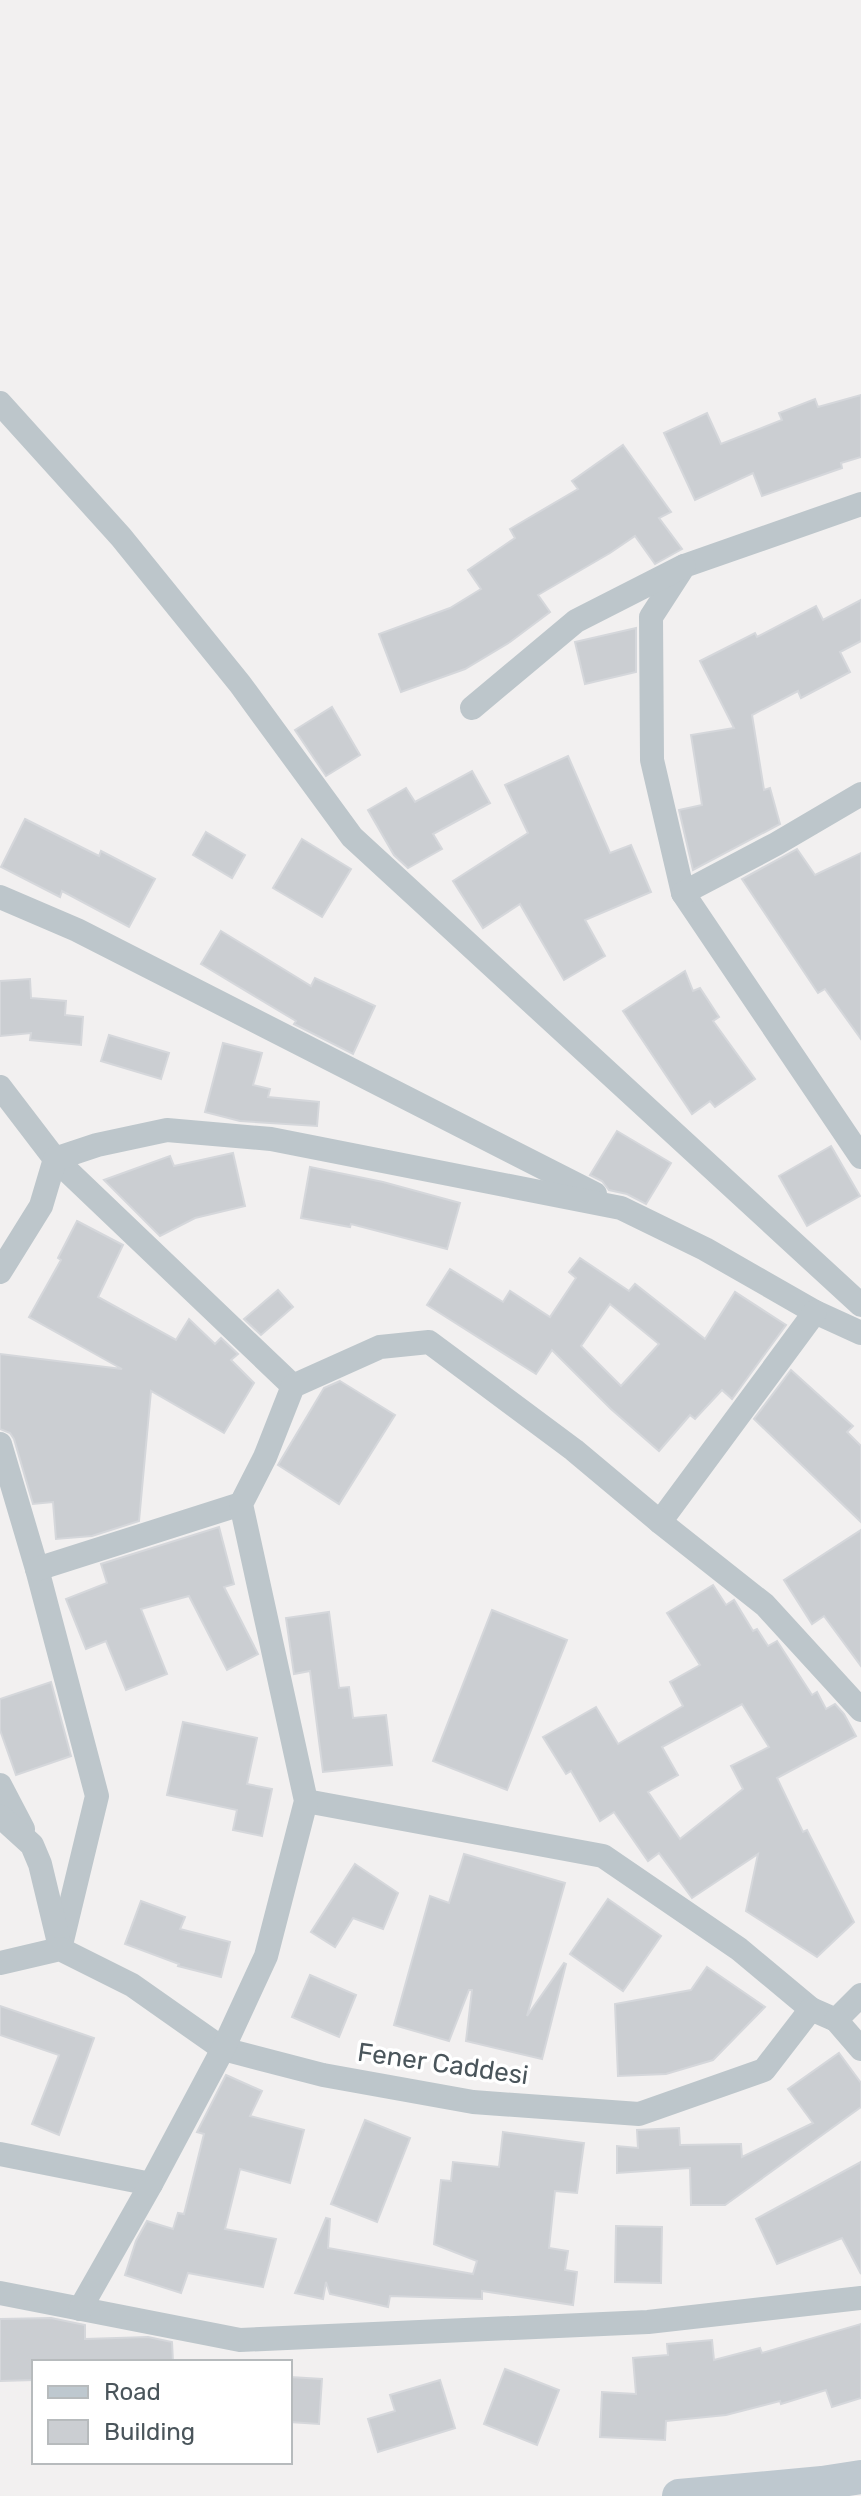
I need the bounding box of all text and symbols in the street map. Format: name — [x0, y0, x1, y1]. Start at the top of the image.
street label: Fener Caddesi — [356, 2037, 530, 2091]
legend — [32, 2360, 292, 2464]
text: Road — [104, 2378, 161, 2406]
text: Building — [104, 2418, 195, 2446]

